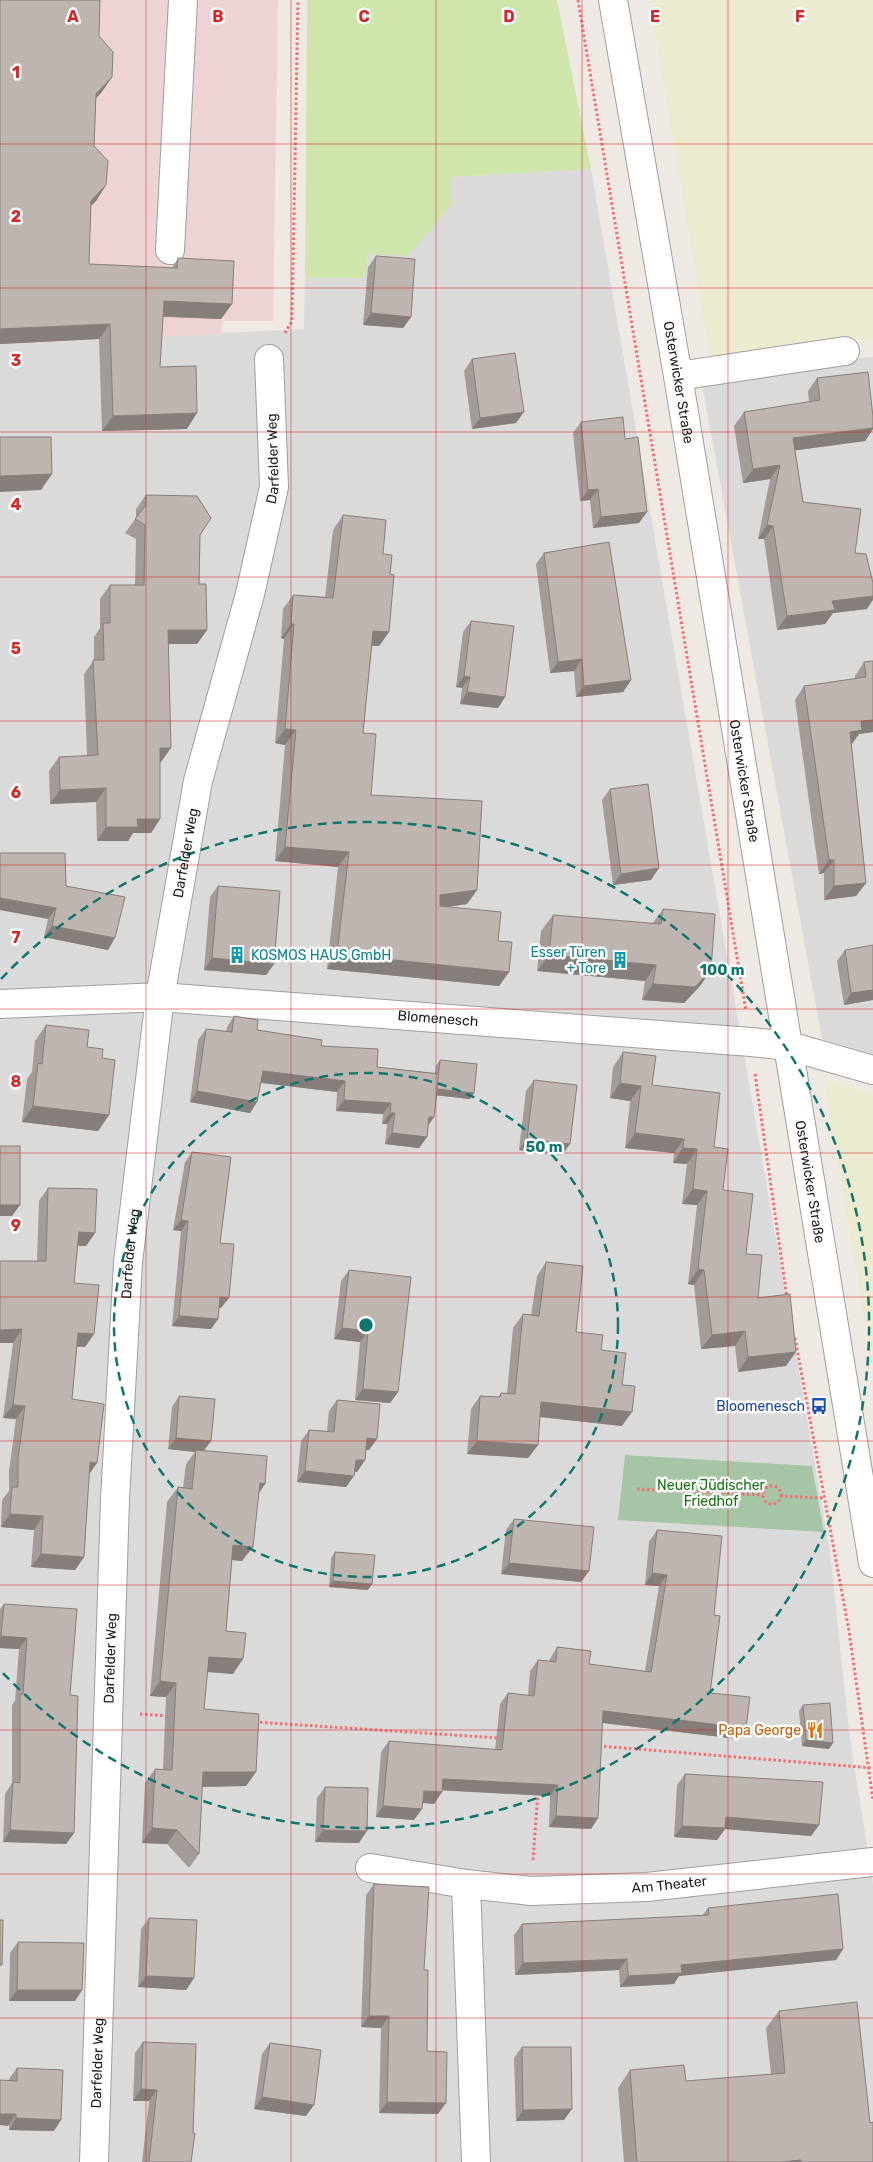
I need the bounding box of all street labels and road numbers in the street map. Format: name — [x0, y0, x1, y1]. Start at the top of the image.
street label: Osterwicker Straße — [660, 320, 697, 445]
street label: Darfelder Weg — [262, 413, 283, 506]
street label: Osterwicker Straße — [726, 718, 763, 844]
street label: Darfelder Weg — [170, 807, 202, 899]
street label: Blomenesch — [397, 1007, 479, 1030]
street label: Osterwicker Straße — [791, 1119, 828, 1244]
street label: Darfelder Weg — [118, 1208, 143, 1300]
street label: Darfelder Weg — [101, 1613, 120, 1704]
street label: Am Theater — [631, 1872, 708, 1897]
street label: Darfelder Weg — [88, 2017, 108, 2109]

